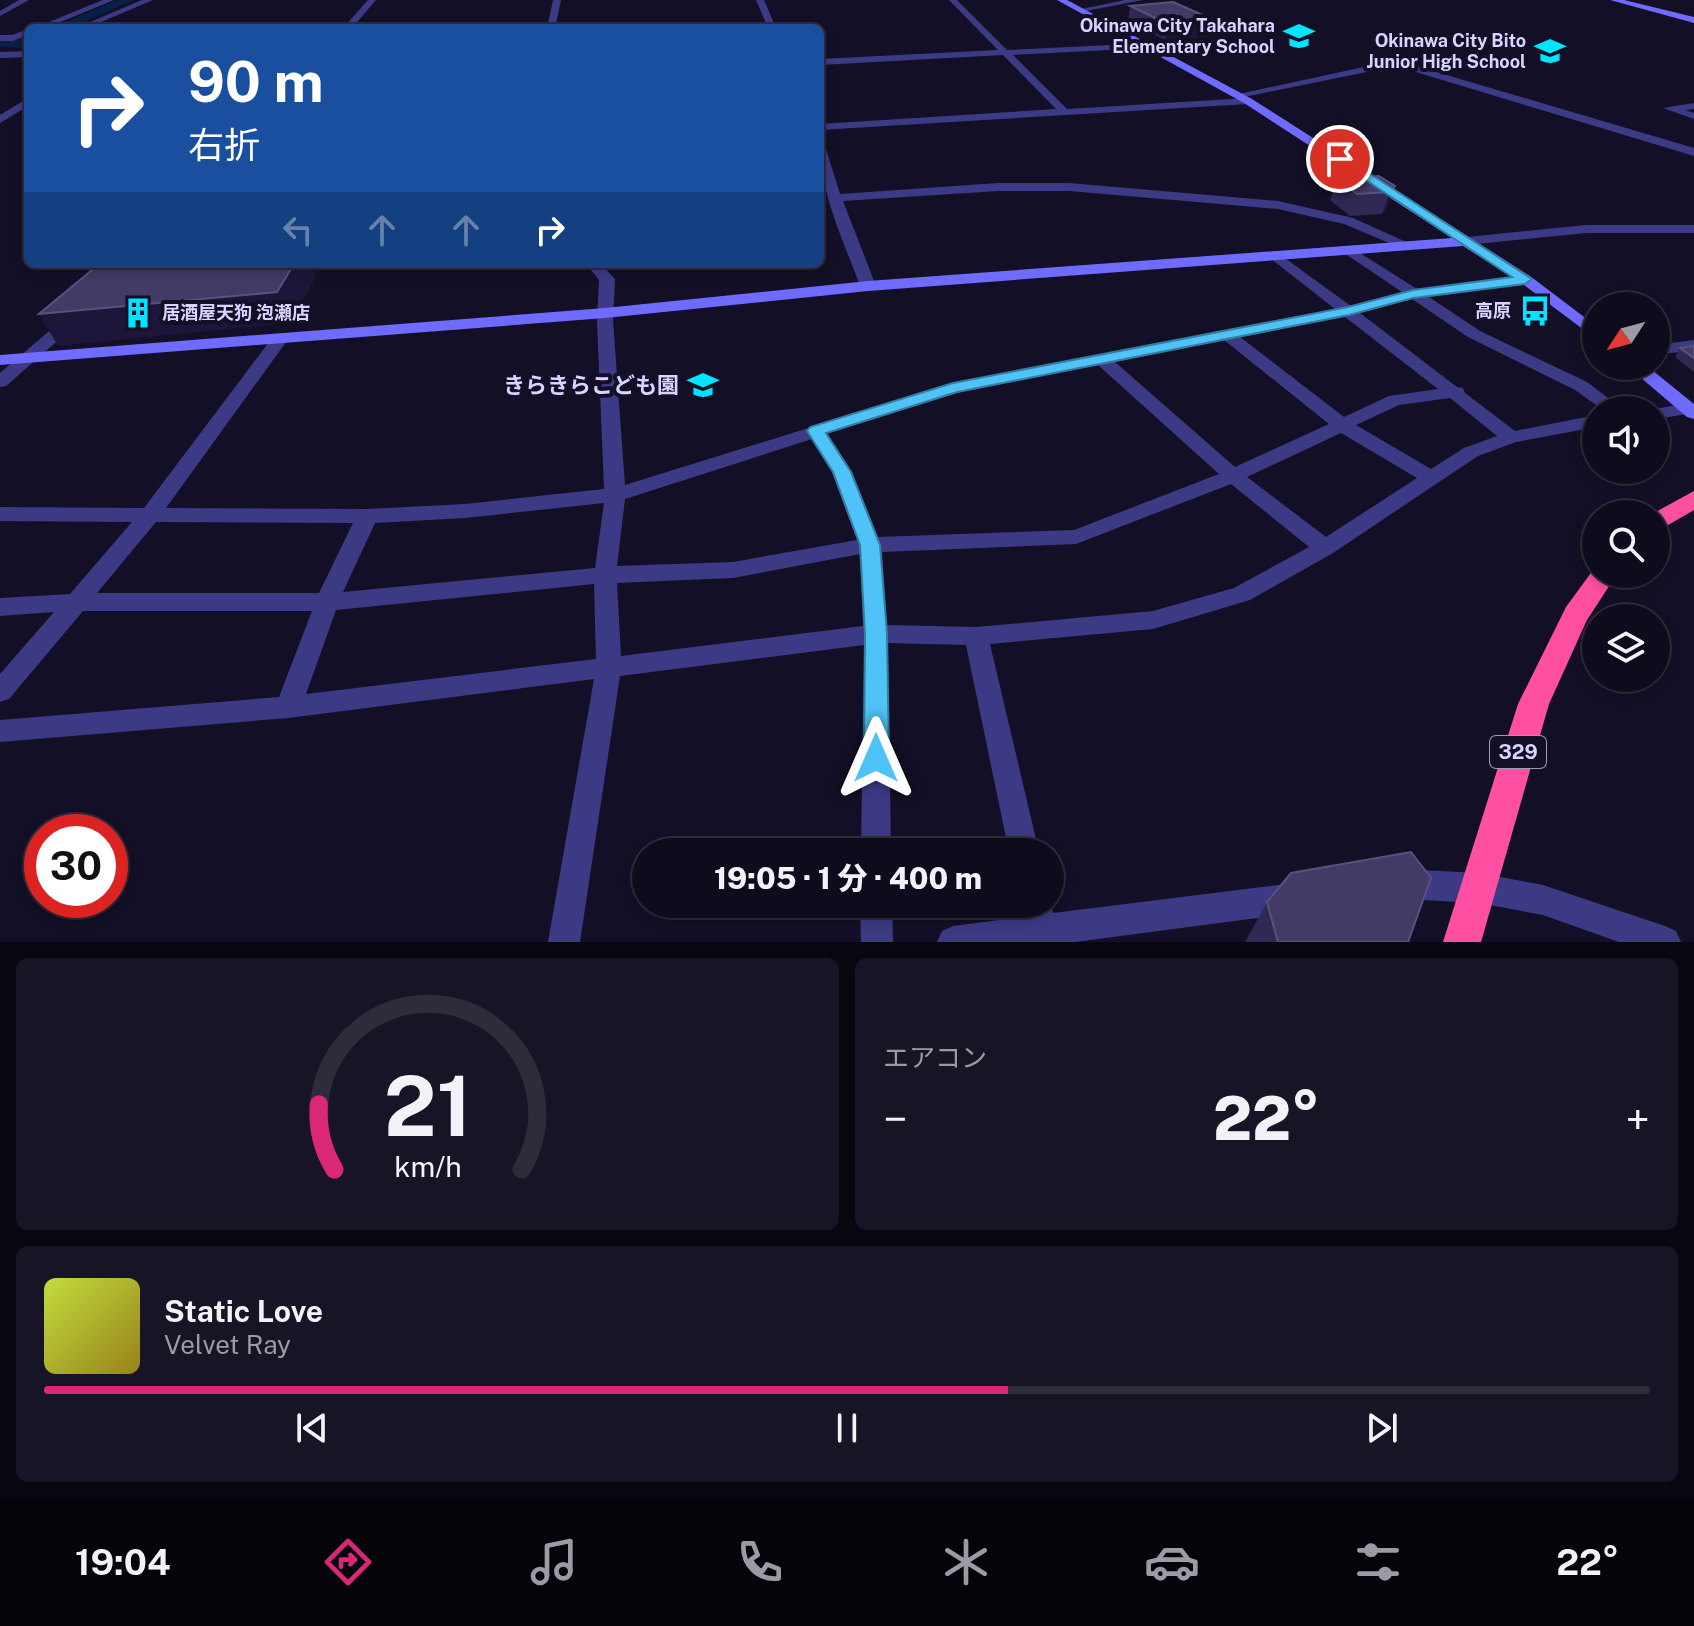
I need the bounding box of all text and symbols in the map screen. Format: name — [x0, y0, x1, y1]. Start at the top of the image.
place label: Okinawa City Takahara Elementary School — [1080, 15, 1275, 57]
school or university icon: Okinawa City Takahara Elementary School — [1282, 19, 1316, 53]
place label: Okinawa City Bito Junior High School — [1367, 30, 1526, 72]
school or university icon: Okinawa City Bito Junior High School — [1533, 34, 1567, 68]
text: 90 m — [188, 49, 324, 115]
icon: right — [56, 56, 160, 160]
text: 右折 — [188, 124, 260, 166]
pin — [1306, 125, 1374, 193]
icon: arrive — [1318, 137, 1362, 181]
icon: left — [276, 208, 320, 252]
icon: ahead — [360, 208, 404, 252]
icon: ahead — [444, 208, 488, 252]
icon: right — [528, 208, 572, 252]
north arrow — [1582, 292, 1670, 380]
map controls — [1582, 292, 1670, 692]
bus stop icon: 高原 — [1518, 294, 1552, 328]
building icon: 居酒屋天狗 泡瀬店 — [121, 296, 155, 330]
place label: 高原 — [1475, 300, 1511, 321]
place label: 居酒屋天狗 泡瀬店 — [162, 302, 310, 323]
school or university icon: きらきらこども園 — [686, 368, 720, 402]
place label: きらきらこども園 — [503, 372, 679, 398]
button: sound — [1582, 396, 1670, 484]
button: search — [1582, 500, 1670, 588]
button: layers — [1582, 604, 1670, 692]
position arrow — [834, 716, 918, 800]
road number: 329 — [1490, 736, 1546, 768]
speed limit sign: 30 — [24, 814, 128, 918]
text: 19:05 · 1 分 · 400 m — [714, 860, 982, 896]
text: エアコン — [883, 1042, 987, 1073]
text: 21 — [383, 1057, 472, 1155]
text: 22° — [1213, 1083, 1320, 1154]
text: − — [883, 1093, 907, 1145]
text: + — [1626, 1093, 1650, 1145]
text: km/h — [394, 1150, 461, 1183]
text: Static Love — [164, 1293, 323, 1329]
text: Velvet Ray — [164, 1329, 291, 1360]
icon: previous — [290, 1406, 334, 1450]
icon: pause — [825, 1406, 869, 1450]
icon: next — [1360, 1406, 1404, 1450]
icon: directions — [320, 1534, 376, 1590]
icon: music — [526, 1534, 582, 1590]
icon: phone — [732, 1534, 788, 1590]
icon: climate — [938, 1534, 994, 1590]
icon: car — [1144, 1534, 1200, 1590]
icon: filters — [1350, 1534, 1406, 1590]
text: 19:04 — [75, 1541, 171, 1583]
text: 22° — [1556, 1541, 1619, 1583]

